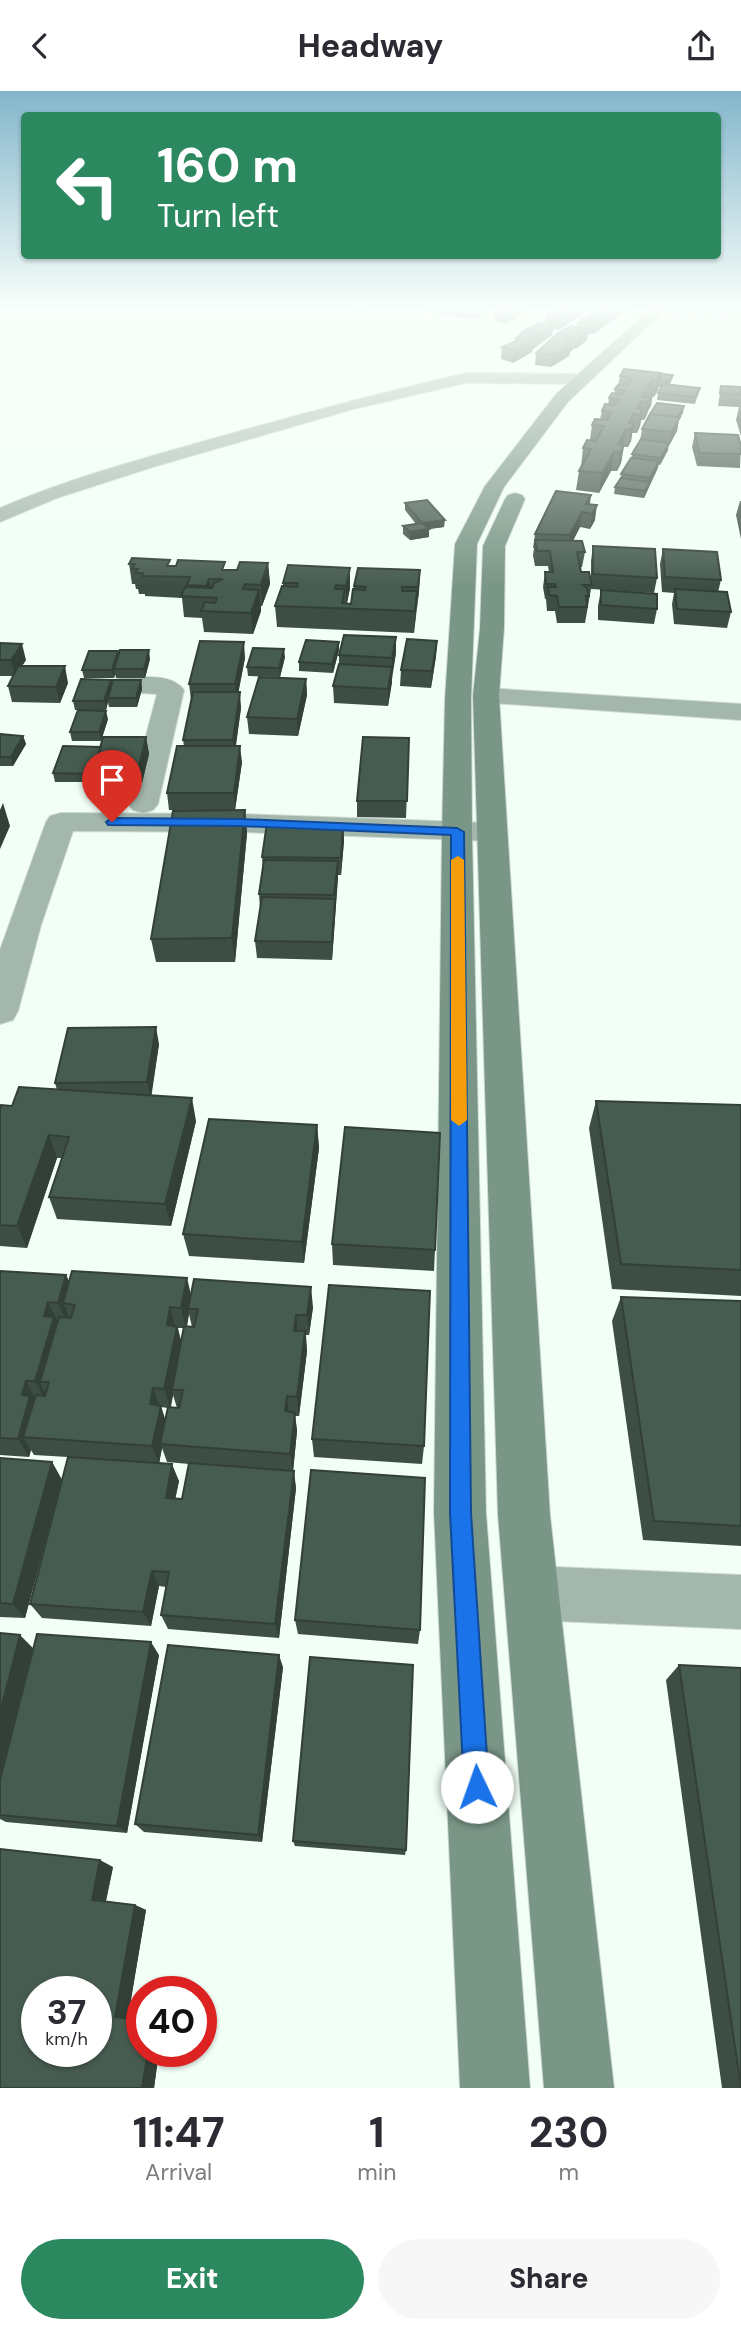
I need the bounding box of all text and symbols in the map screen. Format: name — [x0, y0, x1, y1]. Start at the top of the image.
text: Headway — [298, 25, 443, 67]
icon: back — [21, 27, 59, 65]
icon: share — [682, 27, 720, 65]
text: 160 m — [157, 133, 298, 197]
icon: left — [42, 140, 133, 231]
text: Turn left — [157, 195, 279, 237]
pin — [82, 750, 142, 822]
icon: arrive — [93, 761, 131, 799]
position arrow — [440, 1750, 514, 1824]
speed limit sign: 40 — [126, 1976, 217, 2067]
text: 37 — [47, 1989, 86, 2035]
text: km/h — [45, 2027, 88, 2051]
text: 11:47 — [133, 2105, 225, 2160]
text: 1 — [369, 2105, 385, 2160]
text: 230 — [529, 2105, 608, 2160]
text: Arrival — [145, 2157, 212, 2187]
text: min — [357, 2157, 396, 2187]
text: m — [558, 2157, 579, 2187]
button: Exit — [21, 2239, 364, 2319]
button: Share — [378, 2239, 720, 2319]

